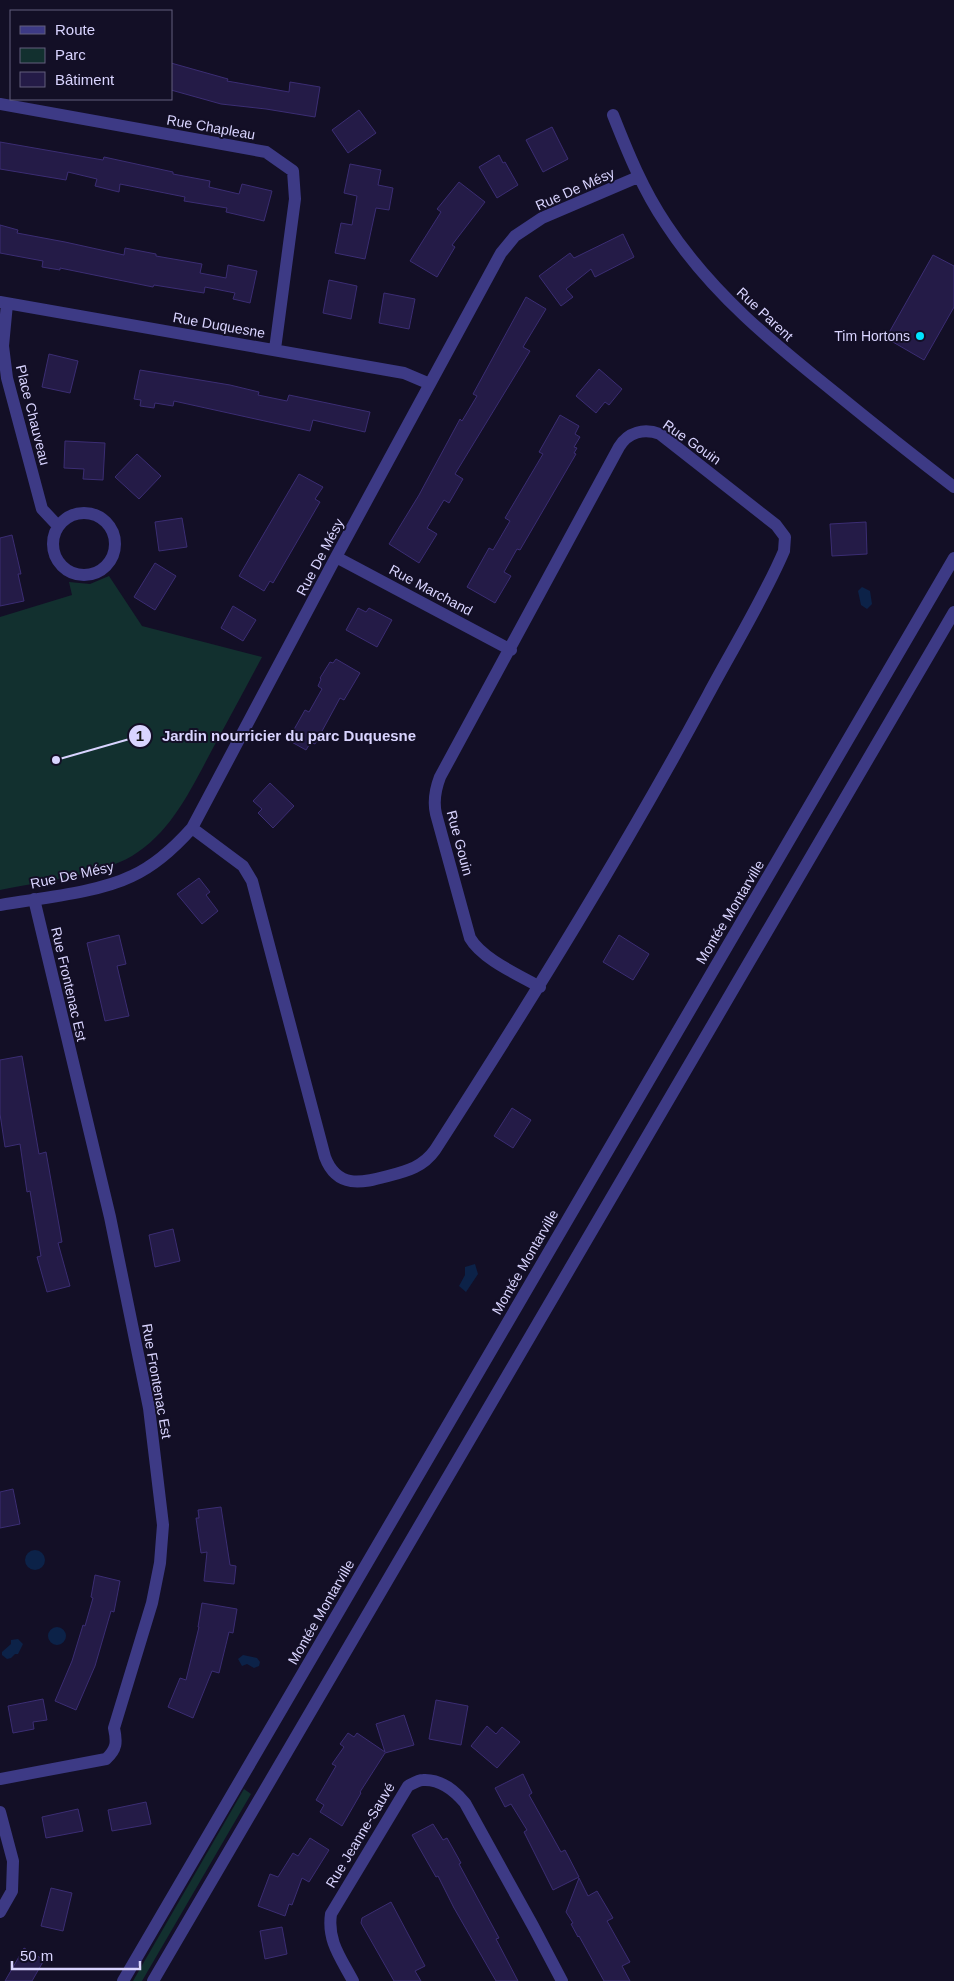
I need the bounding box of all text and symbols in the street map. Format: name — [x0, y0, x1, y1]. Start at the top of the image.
legend — [10, 10, 172, 100]
text: Route — [55, 21, 95, 38]
text: Parc — [55, 46, 86, 63]
text: Bâtiment — [55, 71, 115, 88]
street label: Rue Chapleau — [166, 111, 256, 143]
street label: Rue De Mésy — [533, 164, 617, 214]
street label: Rue Parent — [734, 284, 796, 344]
street label: Rue Duquesne — [172, 309, 267, 341]
place label: Tim Hortons — [834, 328, 910, 344]
marker: Tim Hortons — [914, 330, 926, 342]
street label: Place Chauveau — [13, 363, 53, 467]
street label: Rue Gouin — [660, 416, 724, 468]
street label: Rue De Mésy — [293, 516, 347, 598]
street label: Rue Marchand — [387, 561, 475, 619]
callout: Jardin nourricier du parc Duquesne — [127, 721, 426, 751]
text: 1 — [136, 727, 144, 744]
text: Jardin nourricier du parc Duquesne — [162, 727, 416, 744]
street label: Rue Gouin — [444, 809, 476, 877]
street label: Montée Montarville — [693, 857, 767, 967]
street label: Rue De Mésy — [29, 858, 115, 892]
street label: Rue Frontenac Est — [48, 925, 90, 1043]
street label: Montée Montarville — [489, 1207, 562, 1317]
street label: Rue Frontenac Est — [139, 1322, 175, 1440]
street label: Montée Montarville — [285, 1557, 358, 1667]
street label: Rue Jeanne-Sauvé — [322, 1779, 398, 1890]
scale bar — [12, 1938, 140, 1970]
text: 50 m — [20, 1947, 53, 1964]

